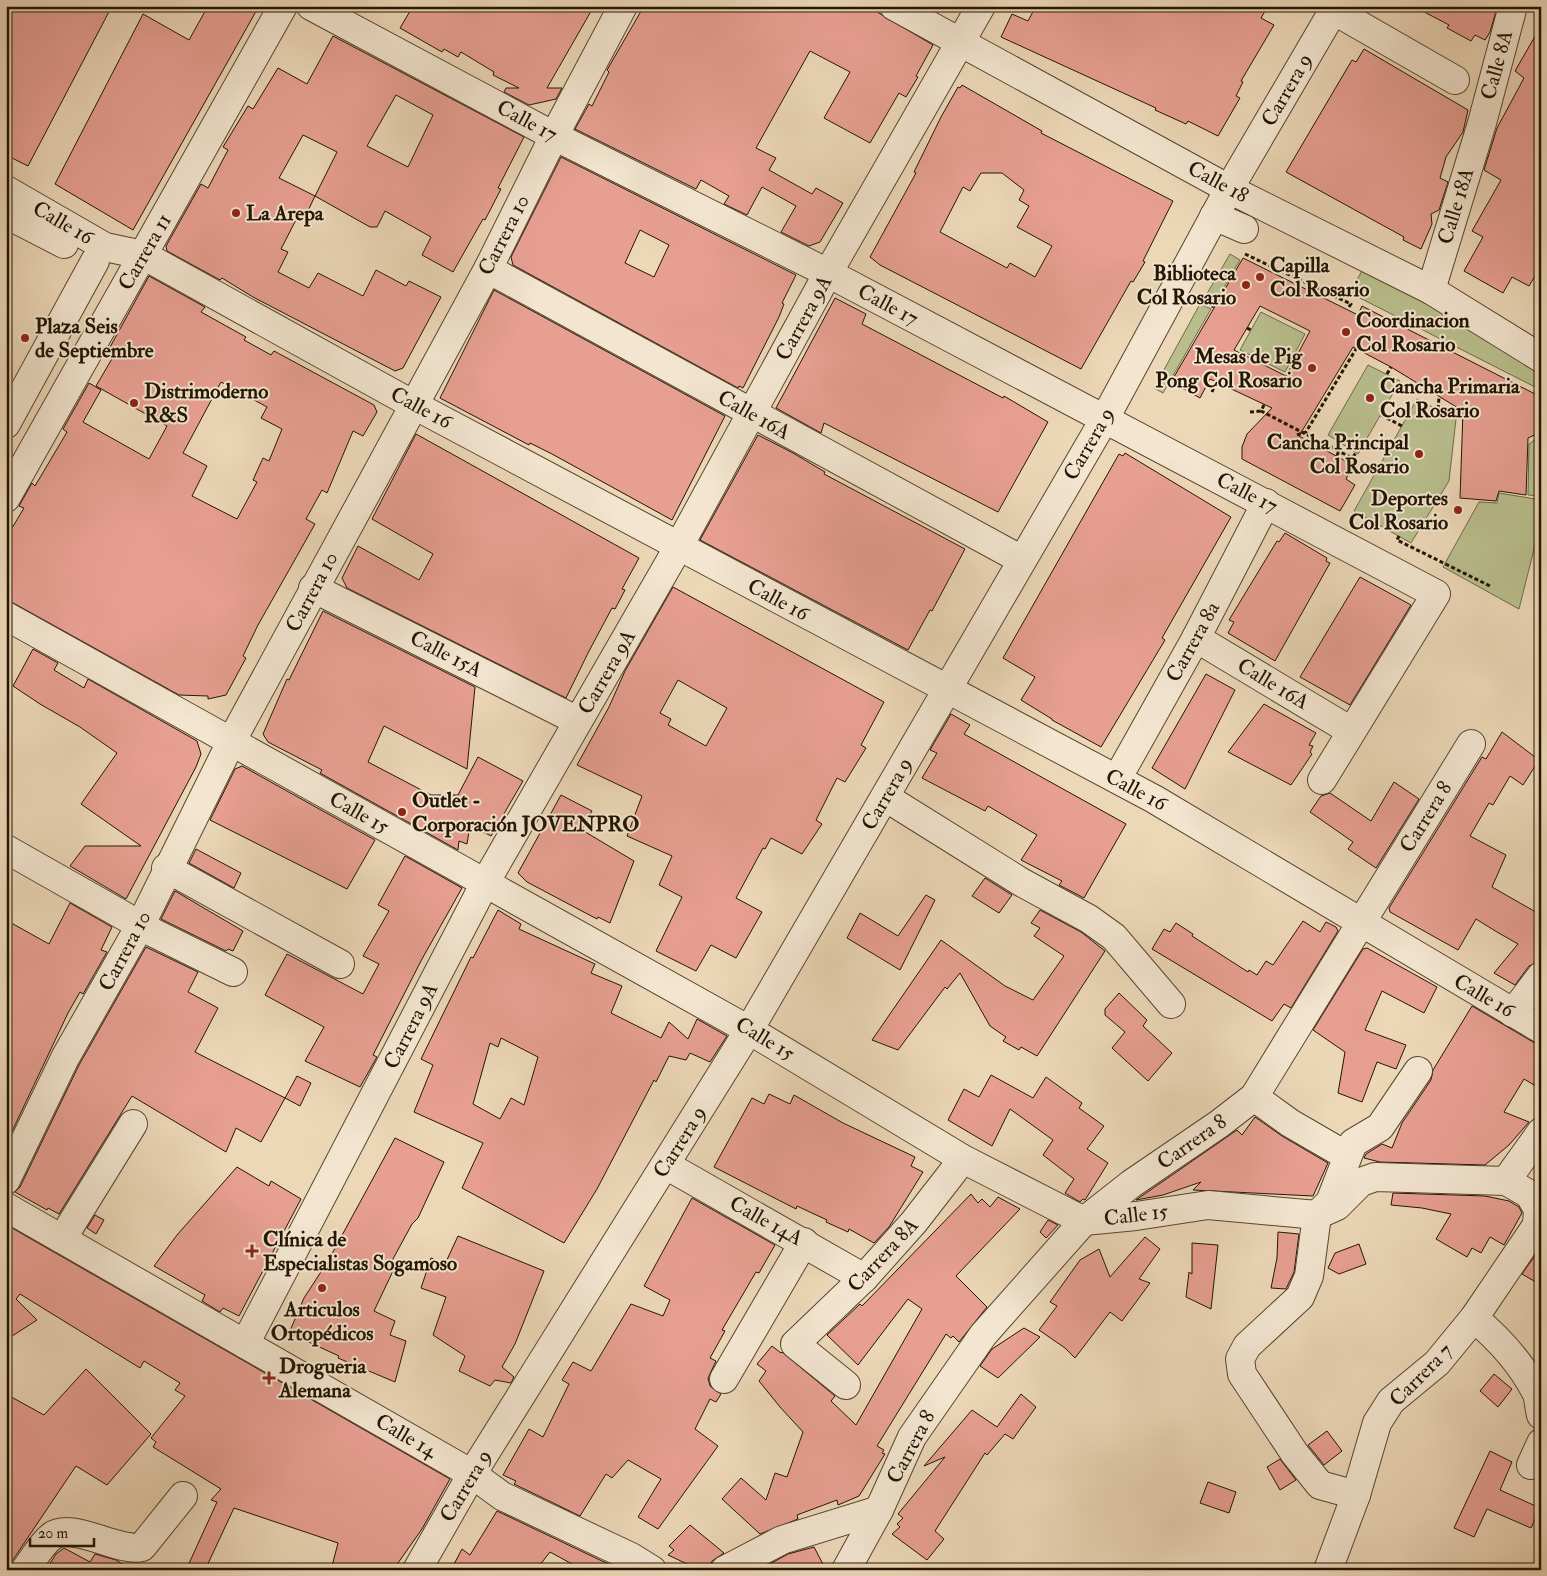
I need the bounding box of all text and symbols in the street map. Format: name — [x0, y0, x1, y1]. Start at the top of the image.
street label: Calle 8A — [1475, 27, 1519, 103]
street label: Carrera 9 — [1255, 49, 1319, 131]
street label: Calle 17 — [492, 94, 562, 148]
street label: Calle 18 — [1183, 155, 1253, 209]
street label: Calle 18A — [1432, 165, 1480, 247]
street label: Carrera 10 — [472, 190, 536, 280]
street label: Calle 16 — [28, 195, 99, 252]
place label: La Arepa — [246, 200, 325, 227]
marker: La Arepa — [230, 207, 242, 219]
street label: Carrera 11 — [112, 209, 178, 295]
place label: Capilla Col Rosario — [1270, 252, 1369, 303]
place label: Biblioteca Col Rosario — [1137, 260, 1237, 311]
street label: Carrera 9A — [770, 271, 838, 365]
marker: Capilla Col Rosario — [1254, 271, 1266, 283]
street label: Calle 17 — [853, 278, 923, 332]
marker: Biblioteca Col Rosario — [1240, 279, 1252, 291]
place label: Coordinacion Col Rosario — [1356, 307, 1470, 358]
place label: Plaza Seis de Septiembre — [35, 313, 154, 364]
marker: Coordinacion Col Rosario — [1340, 326, 1352, 338]
marker: Plaza Seis de Septiembre — [19, 332, 31, 344]
place label: Mesas de Pig Pong Col Rosario — [1155, 343, 1303, 394]
marker: Mesas de Pig Pong Col Rosario — [1306, 362, 1318, 374]
place label: Cancha Primaria Col Rosario — [1380, 373, 1521, 424]
place label: Distrimoderno R&S — [144, 378, 268, 429]
street label: Calle 16 — [386, 381, 458, 436]
street label: Calle 16A — [713, 384, 795, 446]
marker: Cancha Primaria Col Rosario — [1364, 392, 1376, 404]
marker: Distrimoderno R&S — [128, 397, 140, 409]
street label: Carrera 9 — [1057, 403, 1121, 485]
place label: Cancha Principal Col Rosario — [1267, 429, 1410, 480]
marker: Cancha Principal Col Rosario — [1413, 448, 1425, 460]
street label: Calle 17 — [1212, 466, 1282, 520]
place label: Deportes Col Rosario — [1349, 485, 1448, 536]
marker: Deportes Col Rosario — [1452, 504, 1464, 516]
street label: Carrera 10 — [280, 547, 344, 637]
street label: Calle 16 — [743, 573, 815, 628]
street label: Carrera 8a — [1160, 597, 1226, 687]
street label: Calle 15A — [405, 624, 487, 684]
street label: Carrera 9A — [572, 625, 642, 719]
street label: Calle 16A — [1232, 652, 1314, 716]
street label: Carrera 9 — [855, 753, 919, 835]
street label: Calle 16 — [1101, 763, 1173, 818]
street label: Carrera 8 — [1394, 776, 1458, 858]
street label: Calle 15 — [324, 786, 394, 841]
place label: Outlet - Corporación JOVENPRO — [412, 787, 639, 838]
marker: Outlet - Corporación JOVENPRO — [396, 806, 408, 818]
street label: Carrera 10 — [93, 906, 157, 996]
street label: Calle 16 — [1449, 968, 1520, 1025]
street label: Carrera 9A — [378, 978, 444, 1074]
street label: Calle 15 — [730, 1011, 800, 1068]
street label: Carrera 9 — [647, 1101, 713, 1183]
street label: Carrera 8 — [1152, 1108, 1232, 1176]
street label: Calle 14A — [724, 1190, 808, 1252]
street label: Calle 15 — [1102, 1198, 1170, 1232]
street label: Carrera 8A — [842, 1212, 924, 1298]
place label: Clínica de Especialistas Sogamoso — [263, 1226, 457, 1277]
marker: Clínica de Especialistas Sogamoso — [245, 1244, 259, 1258]
marker: Articulos Ortopédicos — [316, 1282, 328, 1294]
place label: Articulos Ortopédicos — [271, 1296, 373, 1347]
street label: Carrera 7 — [1384, 1337, 1459, 1412]
place label: Drogueria Alemana — [278, 1353, 368, 1404]
marker: Drogueria Alemana — [263, 1372, 275, 1384]
street label: Carrera 8 — [881, 1406, 942, 1488]
street label: Calle 14 — [370, 1408, 443, 1465]
street label: Carrera 9 — [434, 1445, 498, 1527]
scale bar — [30, 1516, 94, 1548]
text: 20 m — [38, 1524, 68, 1543]

